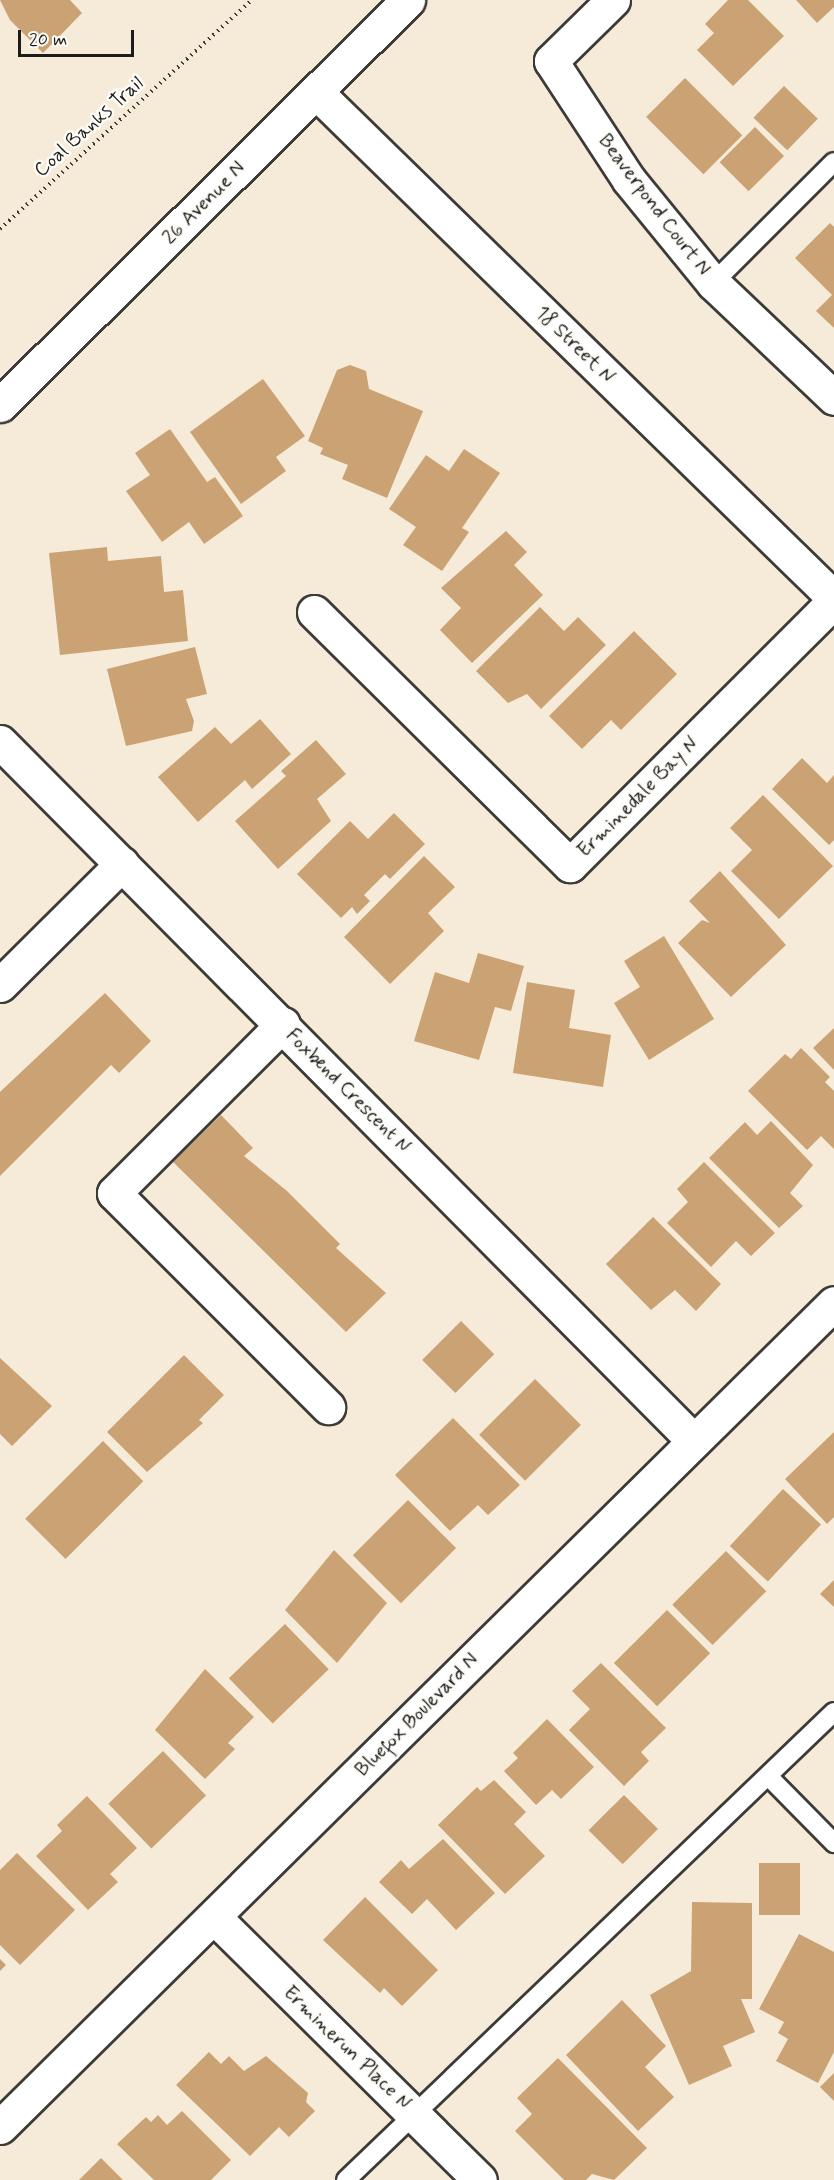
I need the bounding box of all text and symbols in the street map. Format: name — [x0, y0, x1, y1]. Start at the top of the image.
scale bar — [21, 18, 136, 56]
text: 20 m — [29, 28, 67, 52]
street label: Coal Banks Trail — [30, 72, 148, 182]
street label: Beaverpond Court N — [593, 129, 715, 281]
street label: 26 Avenue N — [157, 156, 251, 250]
street label: 18 Street N — [530, 301, 620, 389]
street label: Erminedale Bay N — [573, 732, 703, 862]
street label: Foxbend Crescent N — [280, 1023, 416, 1159]
street label: Bluefox Boulevard N — [350, 1648, 484, 1782]
street label: Erminerun Place N — [279, 1982, 415, 2114]

